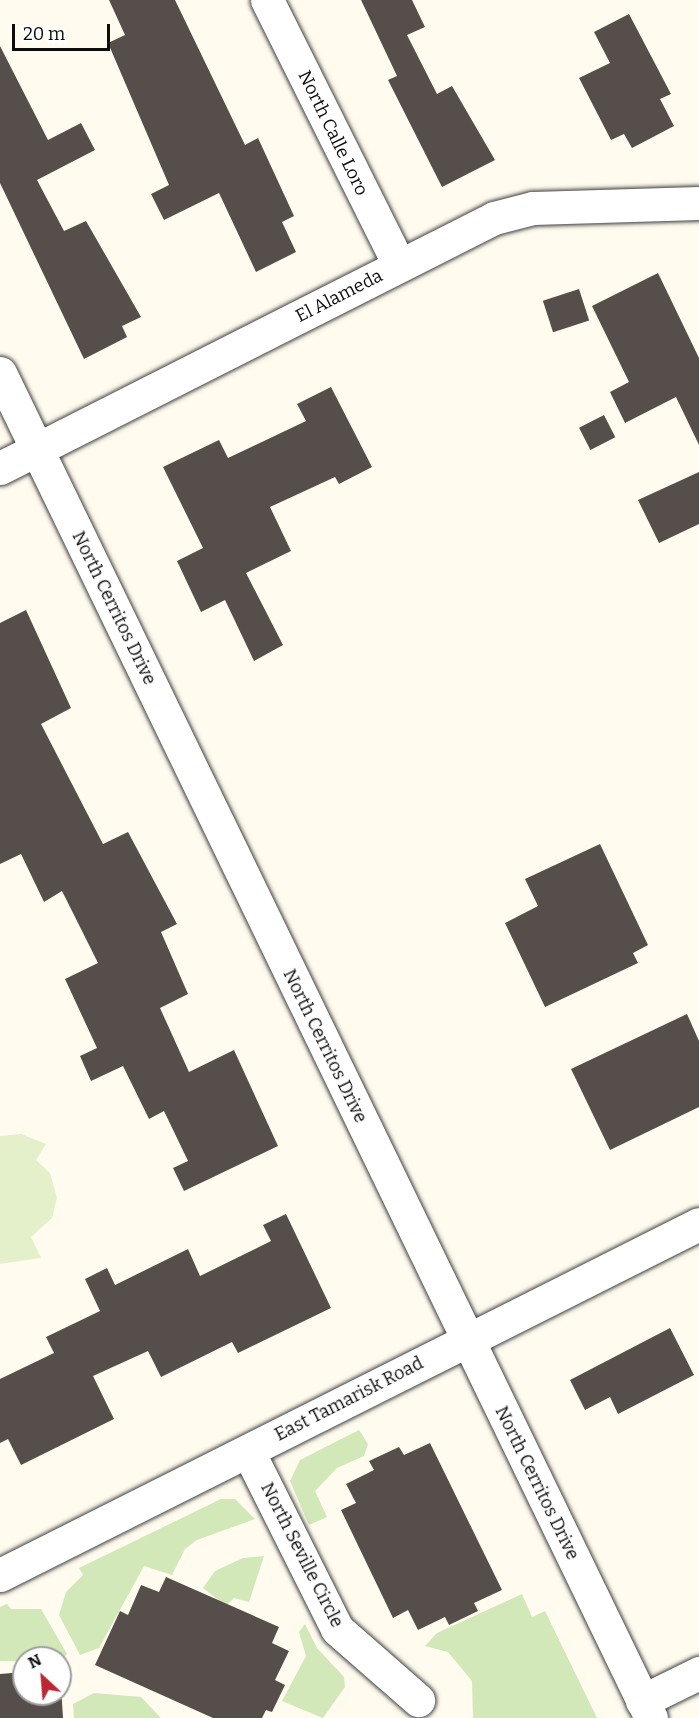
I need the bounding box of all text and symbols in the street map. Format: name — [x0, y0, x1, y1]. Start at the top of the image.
scale bar — [15, 12, 112, 50]
text: 20 m — [23, 23, 65, 45]
street label: North Calle Loro — [293, 67, 373, 199]
street label: El Alameda — [292, 265, 386, 327]
street label: North Cerritos Drive — [67, 528, 161, 688]
street label: North Cerritos Drive — [278, 966, 372, 1126]
street label: East Tamarisk Road — [271, 1352, 427, 1446]
street label: North Cerritos Drive — [490, 1403, 584, 1563]
street label: North Seville Circle — [256, 1479, 348, 1631]
north arrow — [12, 1646, 72, 1706]
text: N — [25, 1650, 44, 1672]

